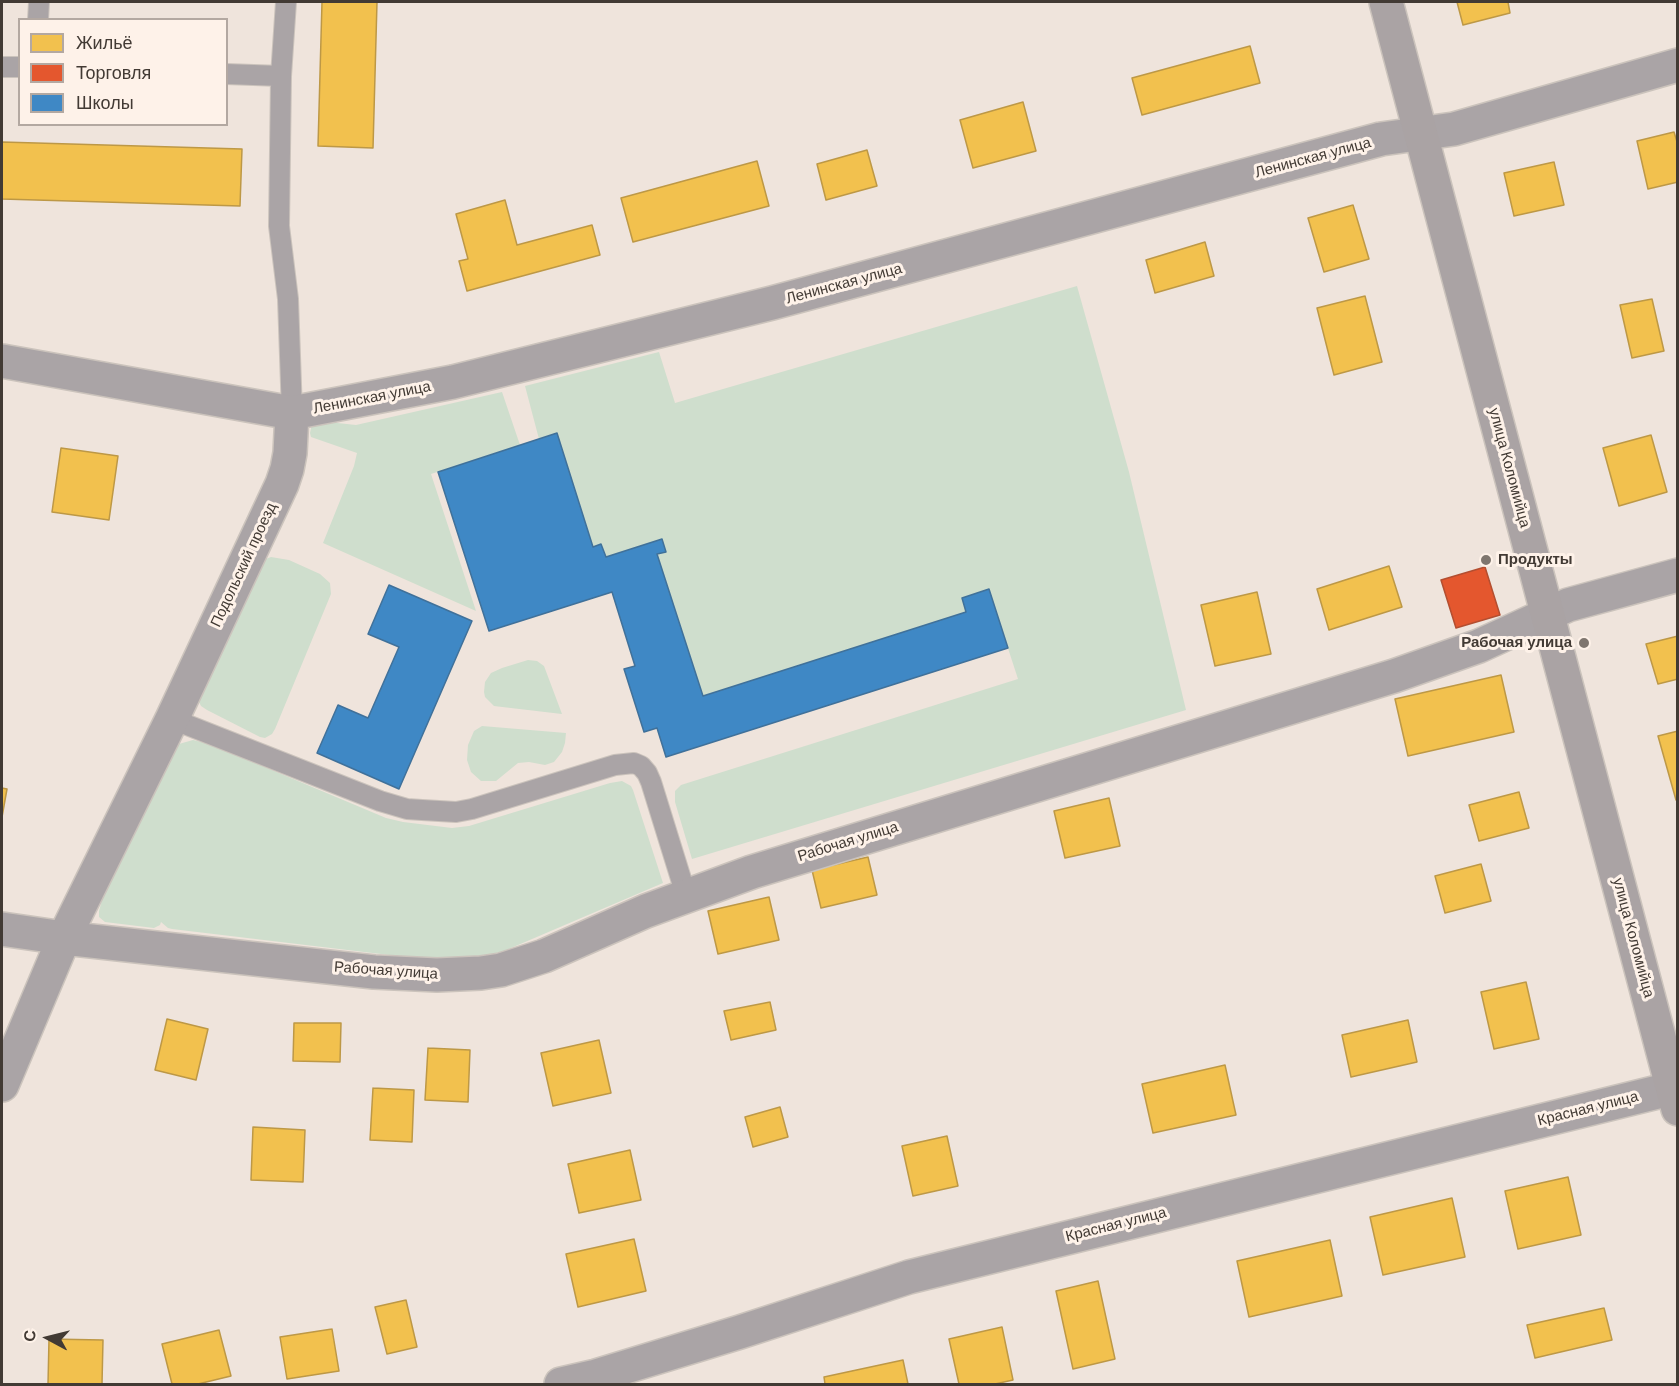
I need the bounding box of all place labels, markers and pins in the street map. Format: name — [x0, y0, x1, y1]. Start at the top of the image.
place label: Продукты — [1498, 551, 1573, 569]
marker: Продукты — [1479, 553, 1493, 567]
place label: Рабочая улица — [1461, 634, 1572, 652]
marker: Рабочая улица — [1577, 636, 1591, 650]

